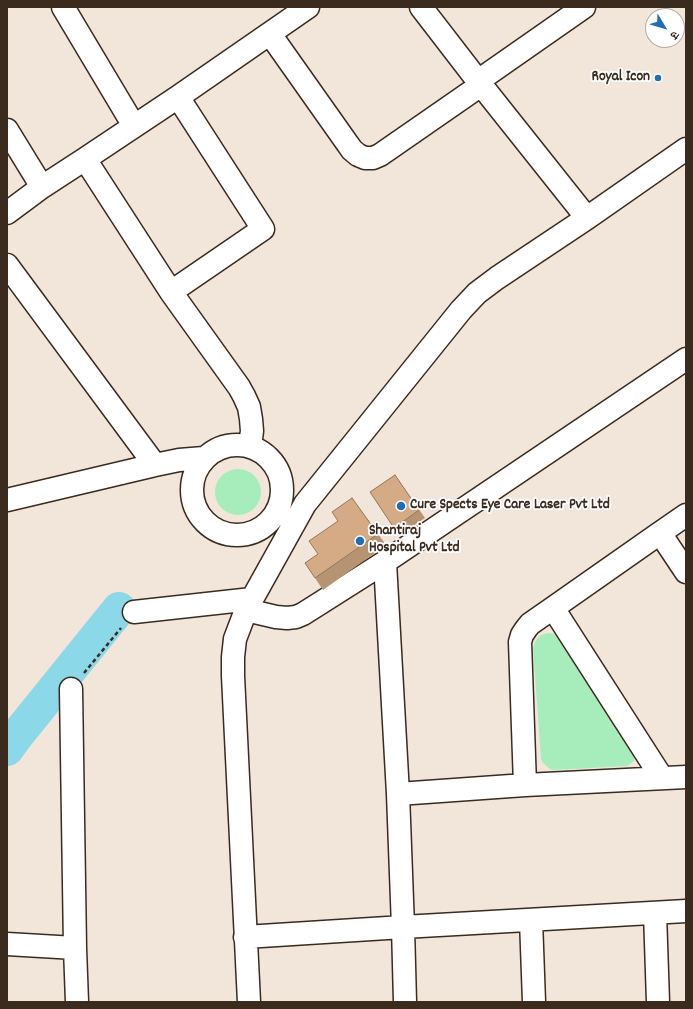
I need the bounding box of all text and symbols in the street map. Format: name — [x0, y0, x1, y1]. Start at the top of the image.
north arrow — [645, 8, 685, 48]
text: उ — [665, 27, 682, 42]
place label: Royal Icon — [592, 69, 650, 87]
marker: Royal Icon — [653, 73, 663, 83]
place label: Cure Spects Eye Care Laser Pvt Ltd — [410, 497, 610, 515]
marker: Cure Spects Eye Care Laser Pvt Ltd — [395, 500, 407, 512]
place label: Shantiraj Hospital Pvt Ltd — [369, 523, 460, 558]
marker: Shantiraj Hospital Pvt Ltd — [354, 535, 366, 547]

